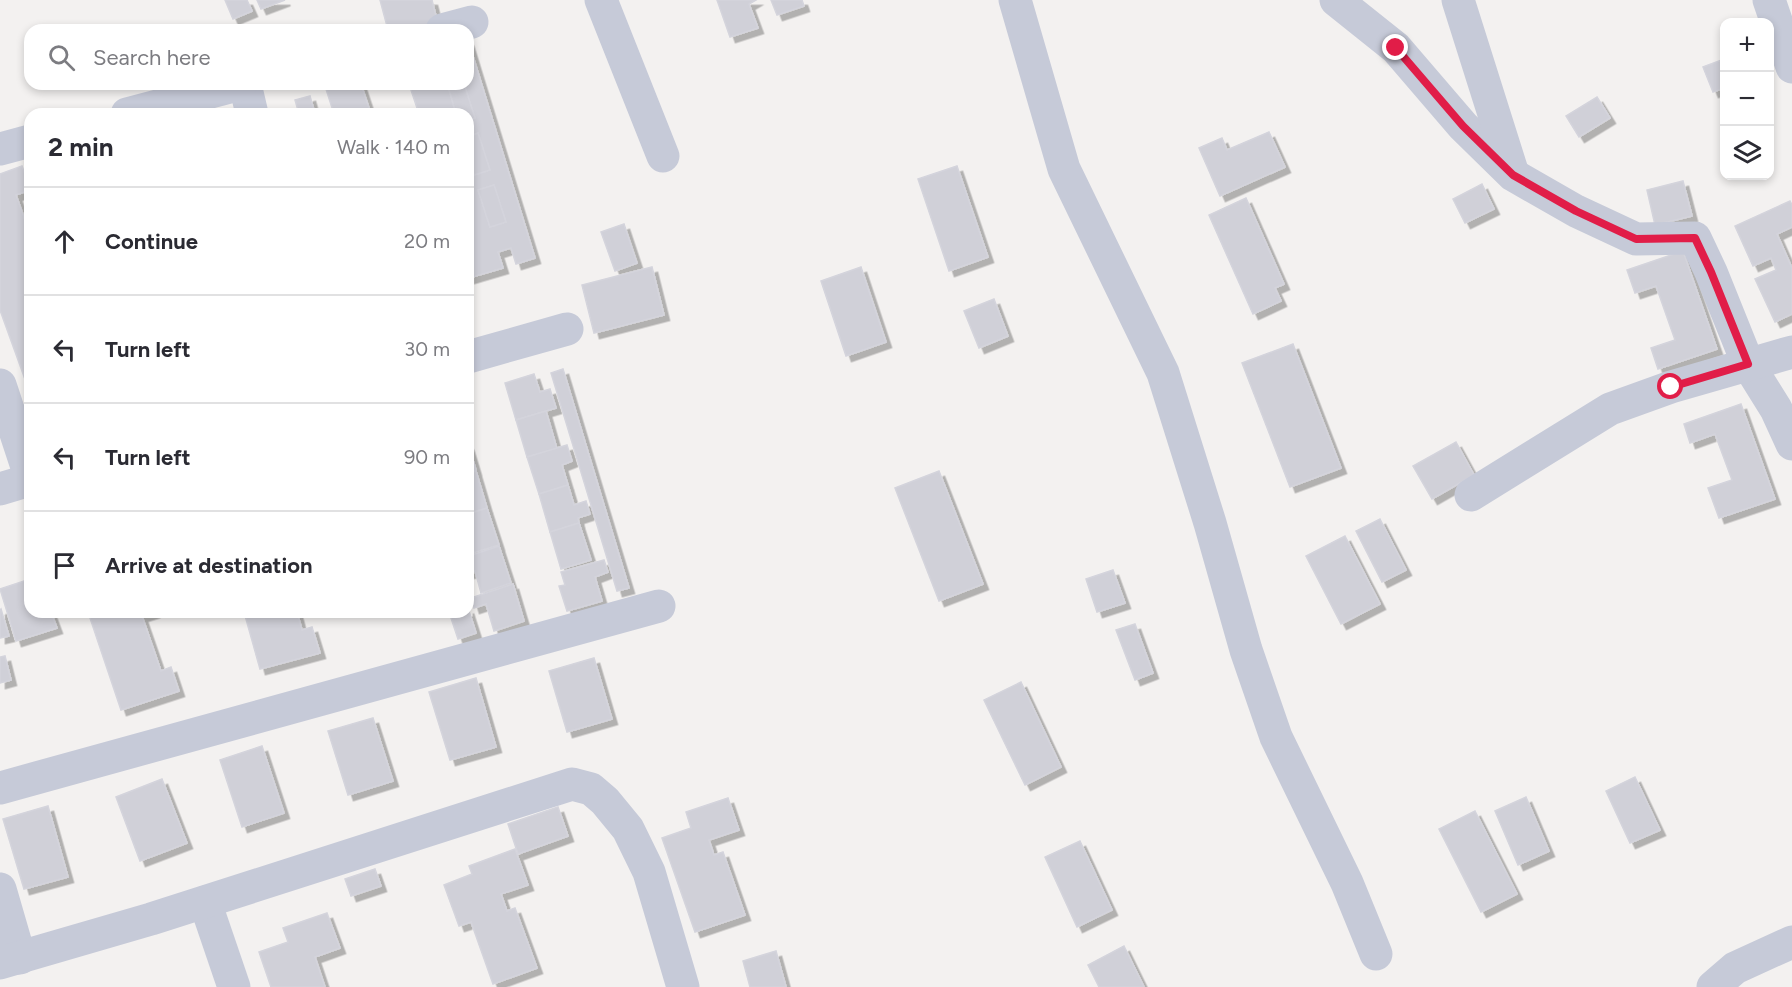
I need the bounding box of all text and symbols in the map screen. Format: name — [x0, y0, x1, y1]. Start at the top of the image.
map controls — [1720, 18, 1774, 180]
button: + — [1720, 18, 1774, 72]
search box — [24, 24, 474, 90]
route end — [1382, 34, 1408, 60]
icon: search — [45, 41, 78, 74]
text: Search here — [93, 44, 211, 71]
button: − — [1720, 72, 1774, 126]
button: layers — [1720, 126, 1774, 180]
text: 2 min — [48, 131, 114, 163]
text: Walk · 140 m — [337, 135, 450, 159]
icon: ahead — [48, 225, 81, 258]
text: Continue — [105, 228, 198, 255]
text: 20 m — [404, 229, 450, 253]
icon: left — [48, 333, 81, 366]
text: Turn left — [105, 336, 191, 363]
text: 30 m — [404, 337, 450, 361]
route start — [1657, 373, 1683, 399]
icon: left — [48, 441, 81, 474]
text: Turn left — [105, 444, 191, 471]
text: 90 m — [404, 445, 450, 469]
icon: arrive — [48, 549, 81, 582]
text: Arrive at destination — [105, 552, 313, 579]

